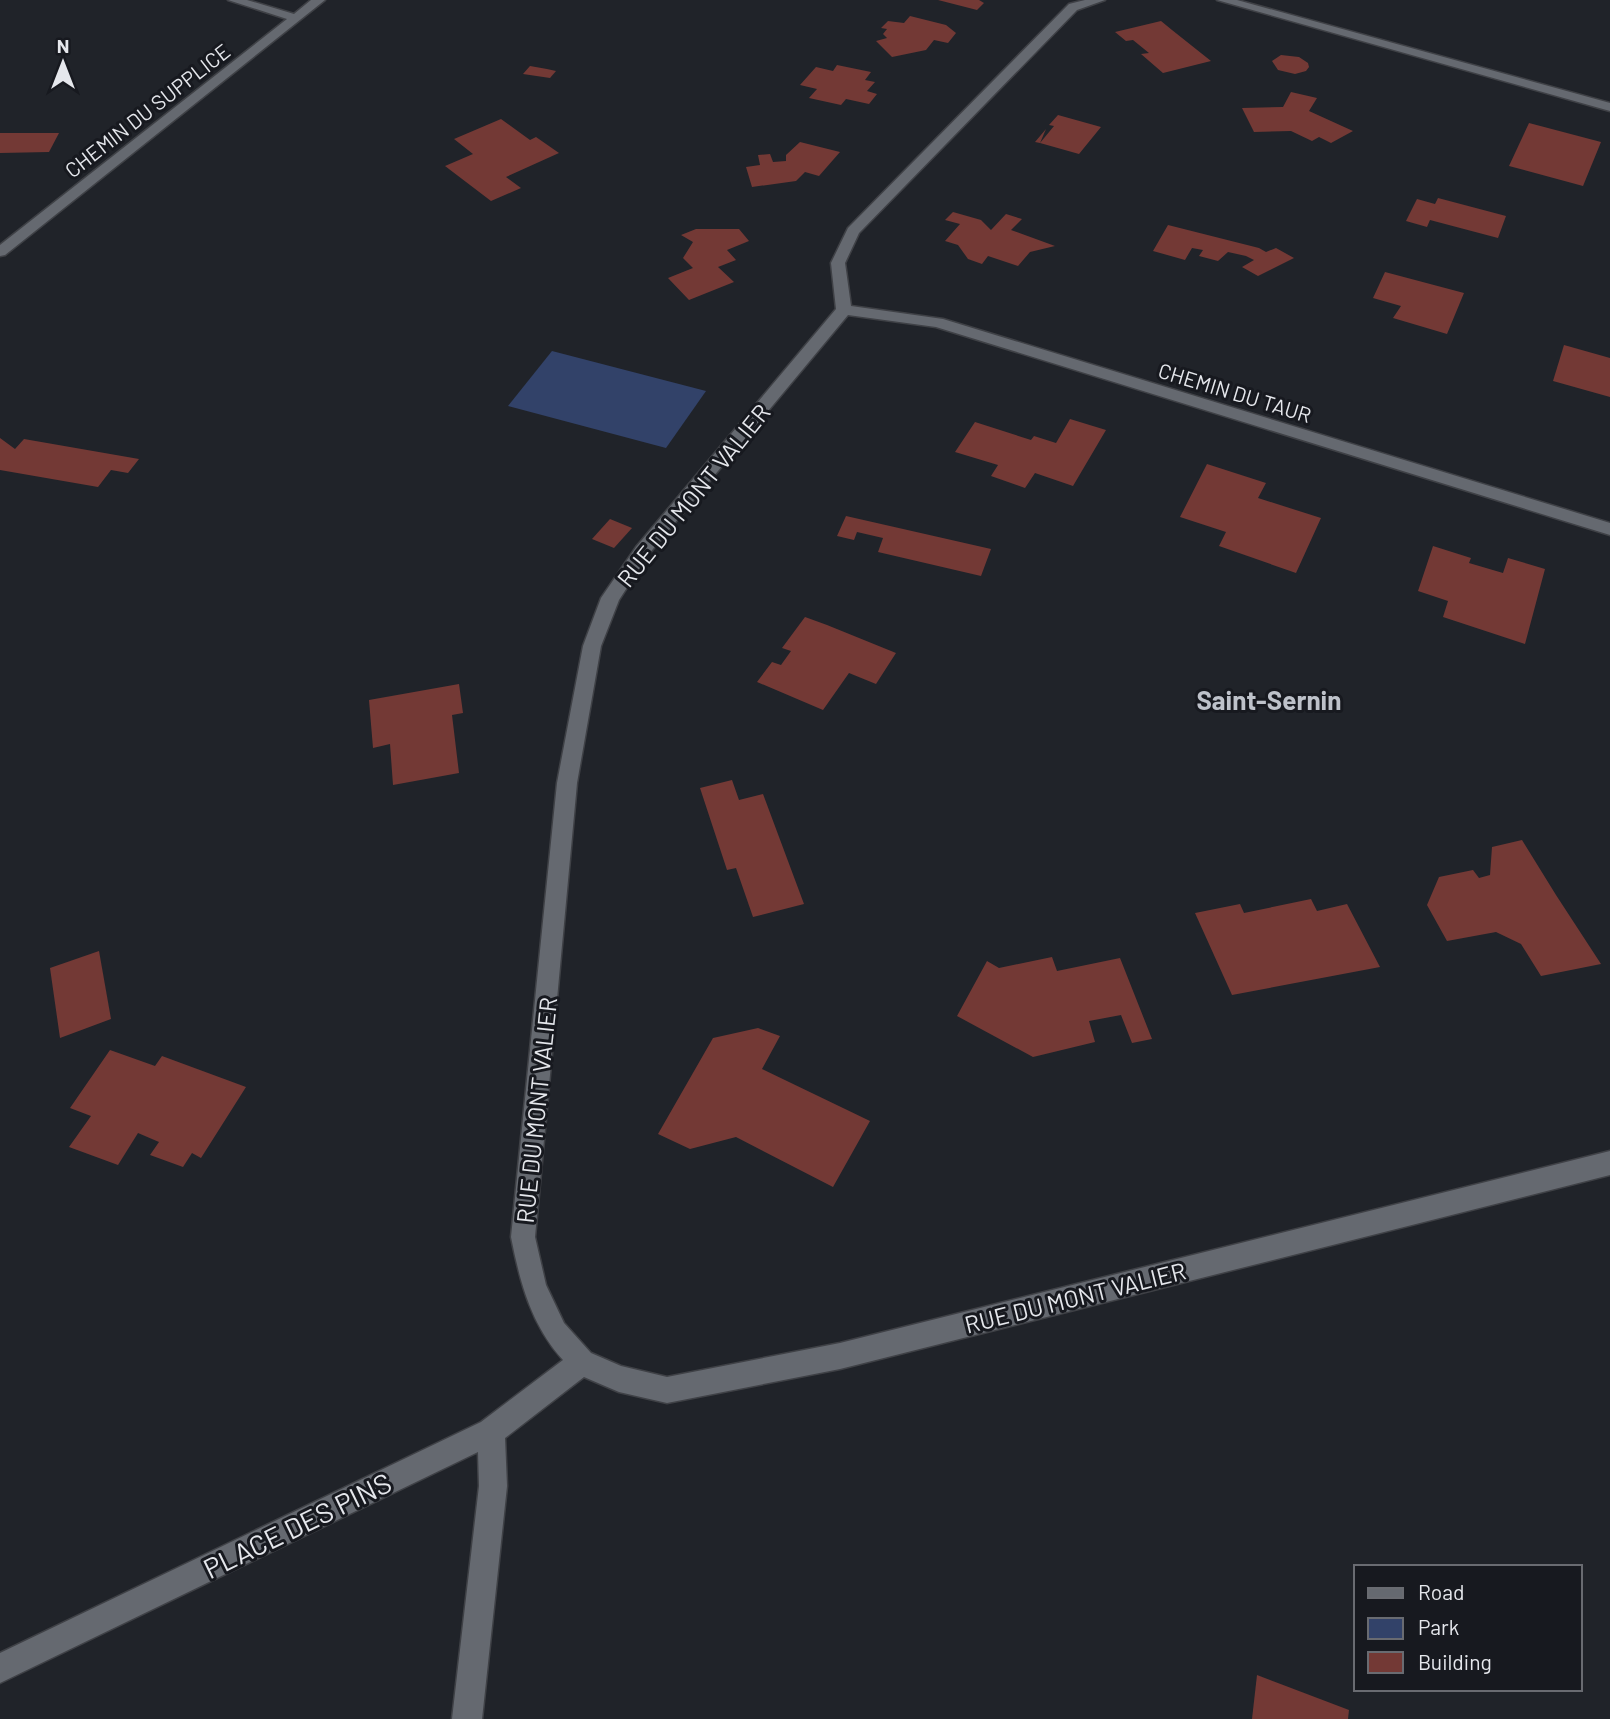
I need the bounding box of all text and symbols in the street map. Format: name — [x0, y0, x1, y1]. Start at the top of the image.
north arrow — [28, 28, 98, 98]
street label: CHEMIN DU SUPPLICE — [60, 38, 234, 182]
street label: CHEMIN DU TAUR — [1155, 357, 1315, 427]
street label: RUE DU MONT VALIER — [610, 398, 776, 592]
district label: Saint-Sernin — [1197, 684, 1341, 715]
street label: RUE DU MONT VALIER — [510, 996, 562, 1224]
street label: RUE DU MONT VALIER — [961, 1255, 1189, 1339]
street label: PLACE DES PINS — [197, 1465, 397, 1585]
legend — [1354, 1565, 1582, 1691]
text: Road — [1418, 1579, 1464, 1604]
text: Park — [1418, 1614, 1459, 1639]
text: Building — [1418, 1649, 1492, 1674]

